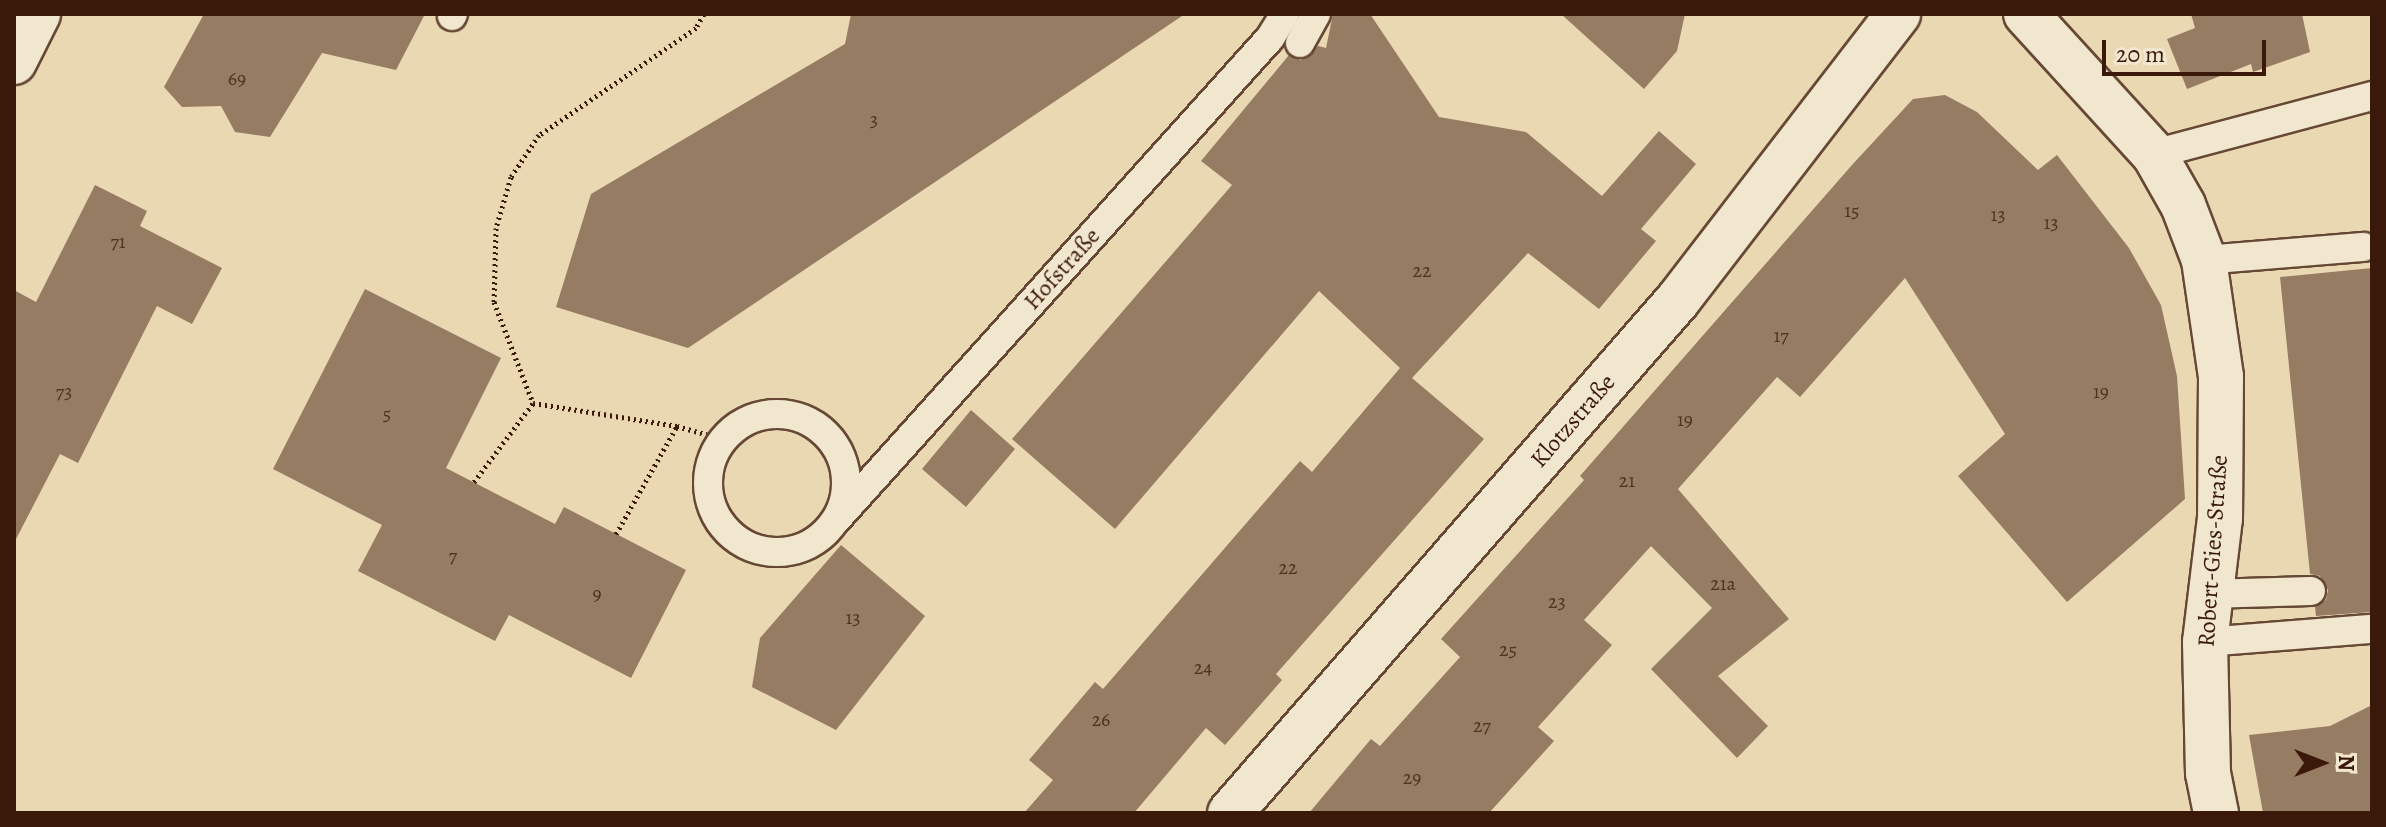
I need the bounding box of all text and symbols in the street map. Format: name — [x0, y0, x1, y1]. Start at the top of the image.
scale bar — [2106, 24, 2270, 74]
text: 20 m — [2116, 38, 2165, 70]
house number: 69 — [228, 66, 246, 90]
house number: 3 — [870, 107, 878, 131]
house number: 15 — [1844, 198, 1860, 222]
house number: 13 — [1990, 202, 2006, 226]
house number: 13 — [2043, 210, 2059, 234]
street label: Hofstraße — [1018, 222, 1106, 316]
house number: 71 — [110, 229, 126, 253]
house number: 22 — [1413, 258, 1431, 282]
house number: 17 — [1773, 323, 1789, 347]
street label: Klotzstraße — [1525, 368, 1621, 474]
house number: 73 — [56, 379, 72, 403]
house number: 19 — [2093, 379, 2109, 403]
house number: 5 — [383, 401, 391, 425]
house number: 19 — [1677, 407, 1693, 431]
street label: Robert-Gies-Straße — [2192, 454, 2234, 648]
house number: 21 — [1619, 468, 1635, 492]
house number: 7 — [449, 543, 457, 567]
house number: 22 — [1279, 555, 1297, 579]
house number: 21a — [1710, 571, 1736, 595]
house number: 9 — [592, 581, 602, 605]
house number: 23 — [1548, 589, 1566, 613]
house number: 13 — [845, 605, 861, 629]
house number: 25 — [1499, 637, 1517, 661]
house number: 24 — [1194, 655, 1212, 679]
house number: 26 — [1092, 707, 1110, 731]
house number: 27 — [1473, 713, 1491, 737]
north arrow — [2282, 723, 2362, 803]
text: N — [2331, 755, 2361, 771]
house number: 29 — [1403, 765, 1421, 789]

